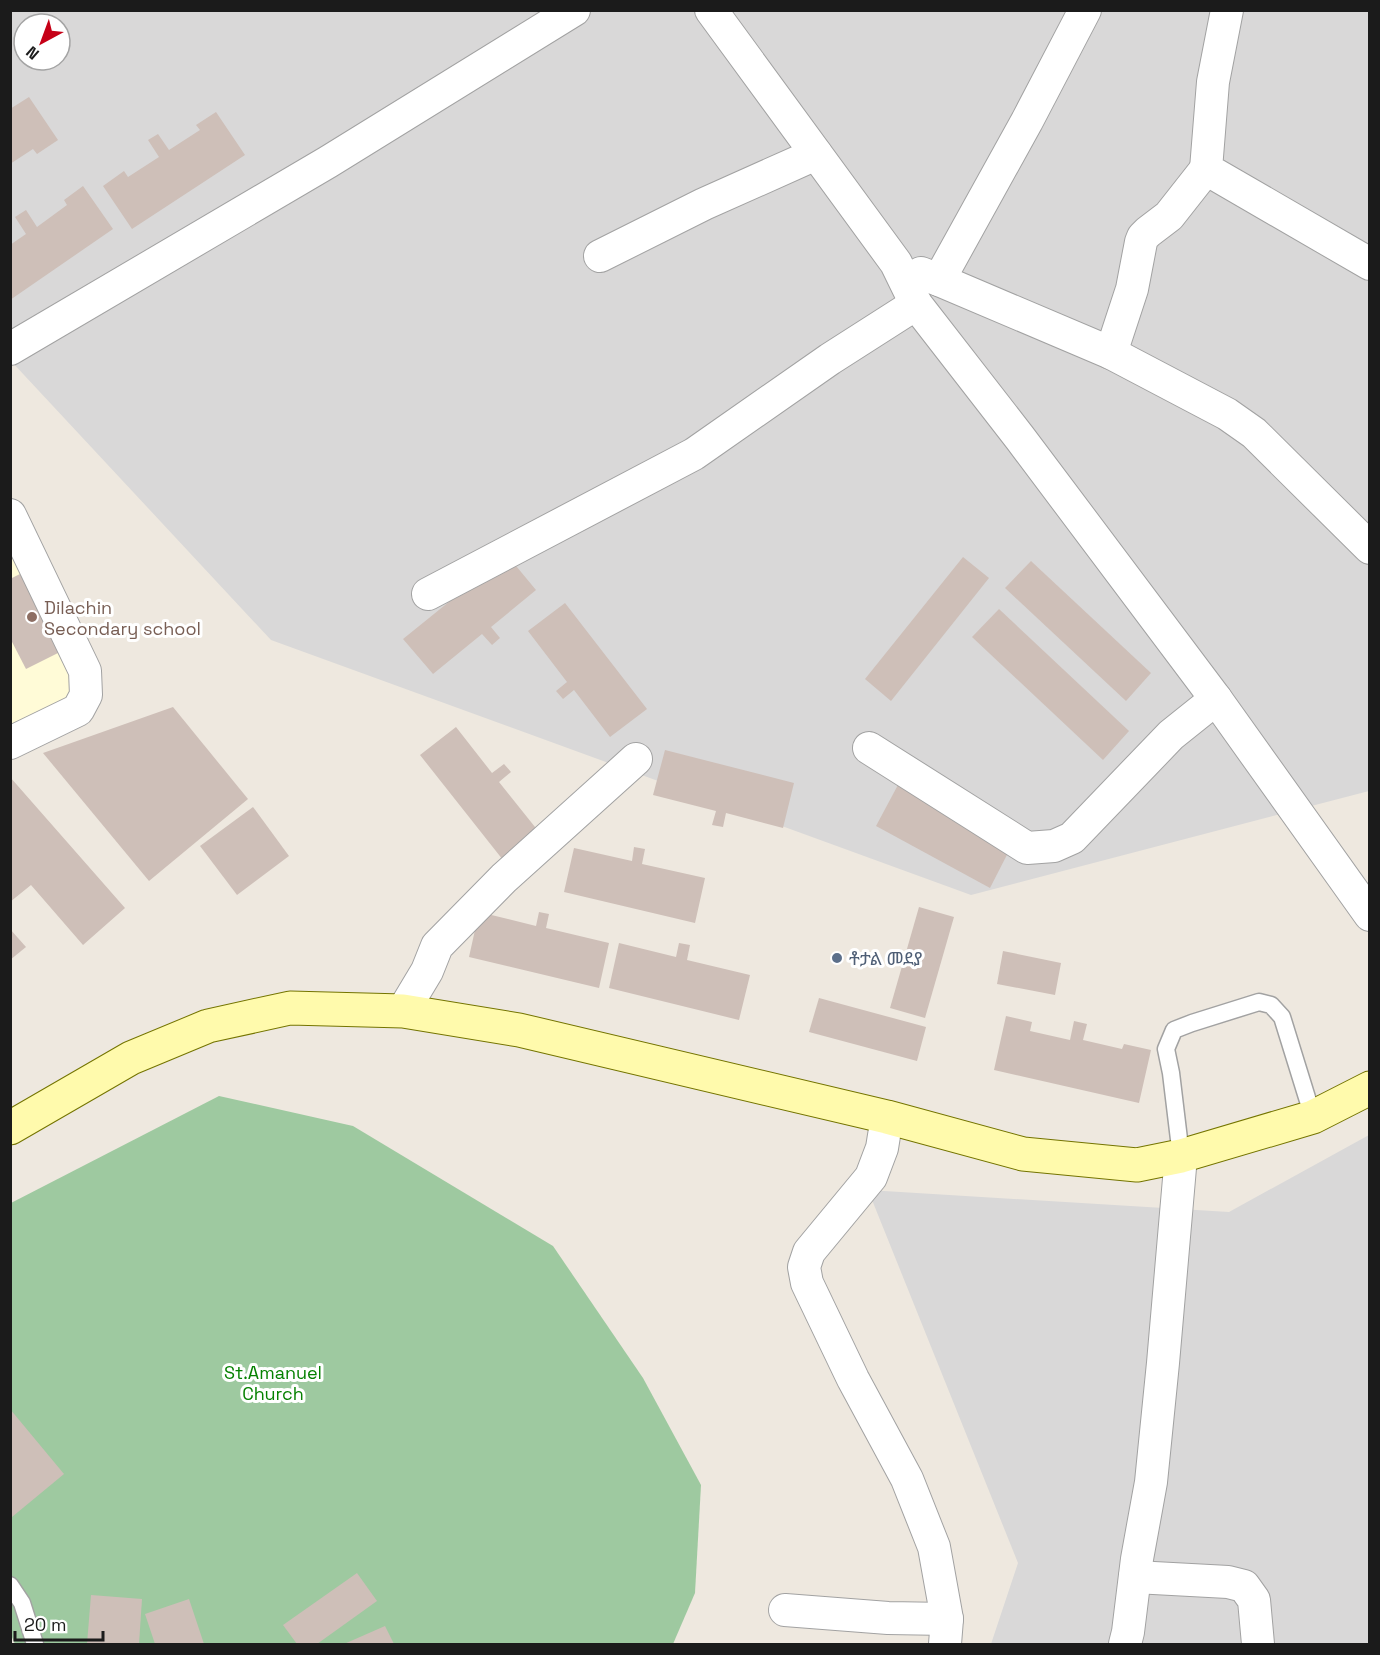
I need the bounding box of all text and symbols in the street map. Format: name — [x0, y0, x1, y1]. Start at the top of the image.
north arrow — [12, 12, 72, 72]
text: N — [22, 41, 43, 64]
place label: Dilachin Secondary school — [44, 596, 201, 640]
marker: Dilachin Secondary school — [25, 610, 39, 624]
place label: ቶታል መደያ — [849, 947, 923, 970]
marker: ቶታል መደያ — [830, 951, 844, 965]
park label: St.Amanuel Church — [224, 1361, 322, 1405]
scale bar — [15, 1604, 104, 1642]
text: 20 m — [24, 1613, 67, 1636]

